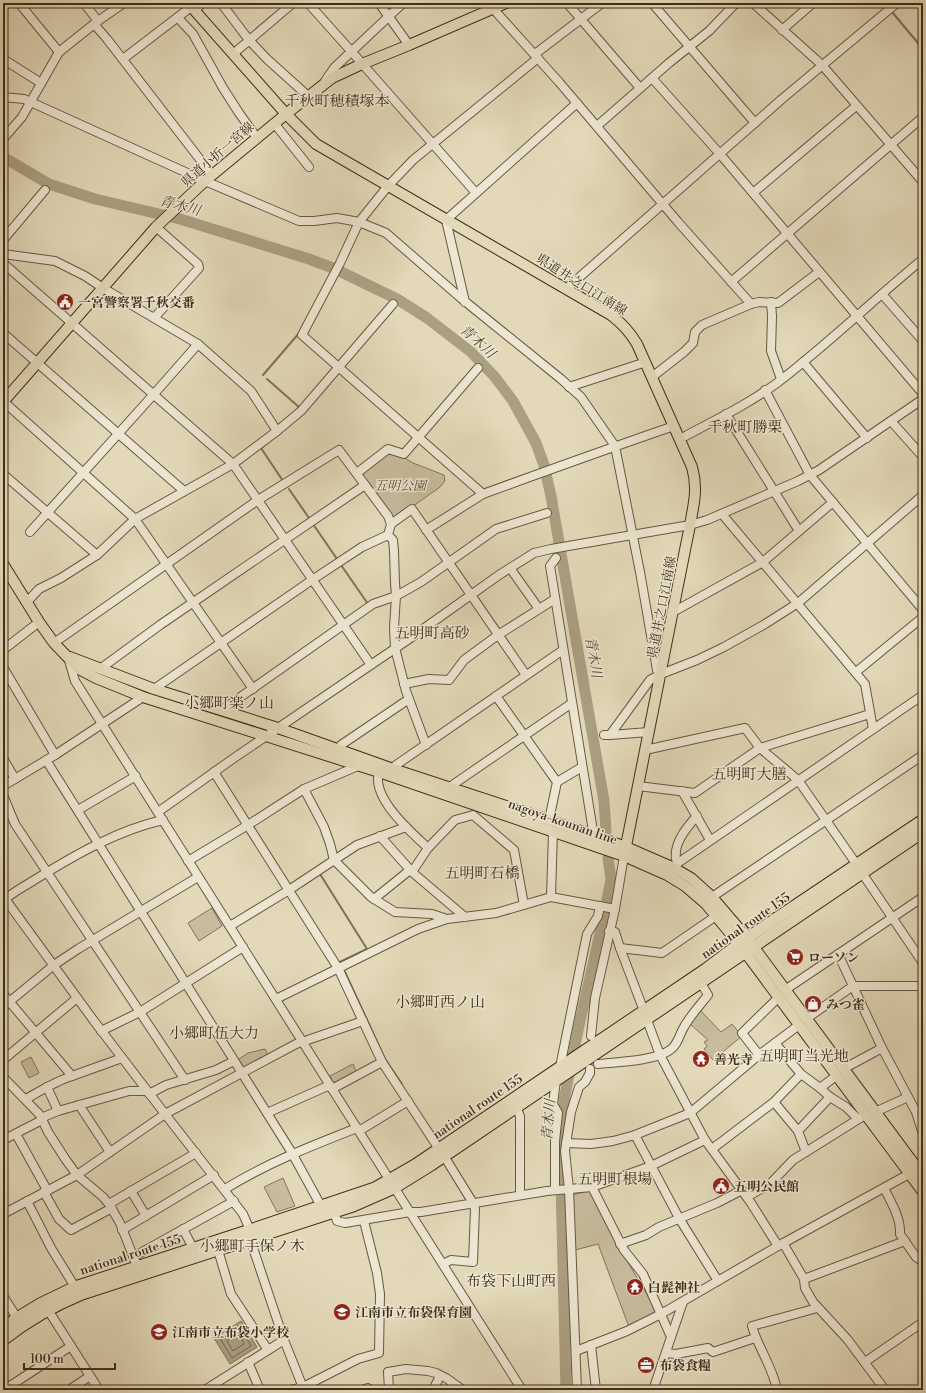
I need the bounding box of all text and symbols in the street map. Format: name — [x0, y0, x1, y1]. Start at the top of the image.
district label: 千秋町穂積塚本 — [284, 92, 390, 111]
street label: 県道小折一宮線 — [178, 119, 257, 191]
water label: 青木川 — [157, 192, 204, 221]
street label: 県道井之口江南線 — [533, 251, 630, 319]
public building icon: 一宮警察署千秋交番 — [55, 292, 75, 312]
place label: 一宮警察署千秋交番 — [78, 295, 195, 311]
water label: 青木川 — [456, 321, 500, 364]
district label: 千秋町勝栗 — [707, 418, 783, 437]
park label: 五明公園 — [374, 478, 428, 494]
street label: 県道井之口江南線 — [644, 555, 680, 660]
district label: 五明町高砂 — [394, 624, 470, 643]
water label: 青木川 — [581, 635, 606, 681]
district label: 小郷町楽ノ山 — [184, 694, 274, 713]
district label: 五明町大膳 — [711, 765, 787, 784]
street label: nagoya-kounan line — [506, 796, 620, 848]
district label: 五明町石橋 — [444, 864, 520, 883]
street label: national route 155 — [698, 889, 793, 963]
supermarket icon: ローソン — [785, 947, 805, 967]
place label: ローソン — [808, 950, 859, 966]
district label: 小郷町西ノ山 — [395, 993, 485, 1012]
shop icon: みつ雀 — [803, 994, 823, 1014]
place label: みつ雀 — [826, 997, 865, 1013]
district label: 小郷町伍大力 — [169, 1024, 259, 1043]
district label: 五明町当光地 — [759, 1047, 849, 1066]
temple icon: 善光寺 — [691, 1049, 711, 1069]
place label: 善光寺 — [714, 1052, 753, 1068]
street label: national route 155 — [429, 1071, 526, 1143]
water label: 青木川 — [538, 1096, 560, 1142]
district label: 五明町根場 — [577, 1170, 653, 1189]
public building icon: 五明公民館 — [711, 1176, 731, 1196]
place label: 五明公民館 — [734, 1179, 799, 1195]
street label: national route 155 — [78, 1231, 183, 1279]
district label: 小郷町手保ノ木 — [199, 1237, 305, 1256]
district label: 布袋下山町西 — [466, 1272, 556, 1291]
temple icon: 白髭神社 — [625, 1277, 645, 1297]
place label: 白髭神社 — [648, 1280, 700, 1296]
school or university icon: 江南市立布袋保育園 — [332, 1302, 352, 1322]
place label: 江南市立布袋保育園 — [355, 1305, 472, 1321]
school or university icon: 江南市立布袋小学校 — [149, 1322, 169, 1342]
place label: 江南市立布袋小学校 — [172, 1325, 290, 1341]
scale bar — [24, 1345, 115, 1371]
text: 100 m — [30, 1352, 64, 1367]
office icon: 布袋食糧 — [636, 1355, 656, 1375]
place label: 布袋食糧 — [659, 1358, 711, 1374]

